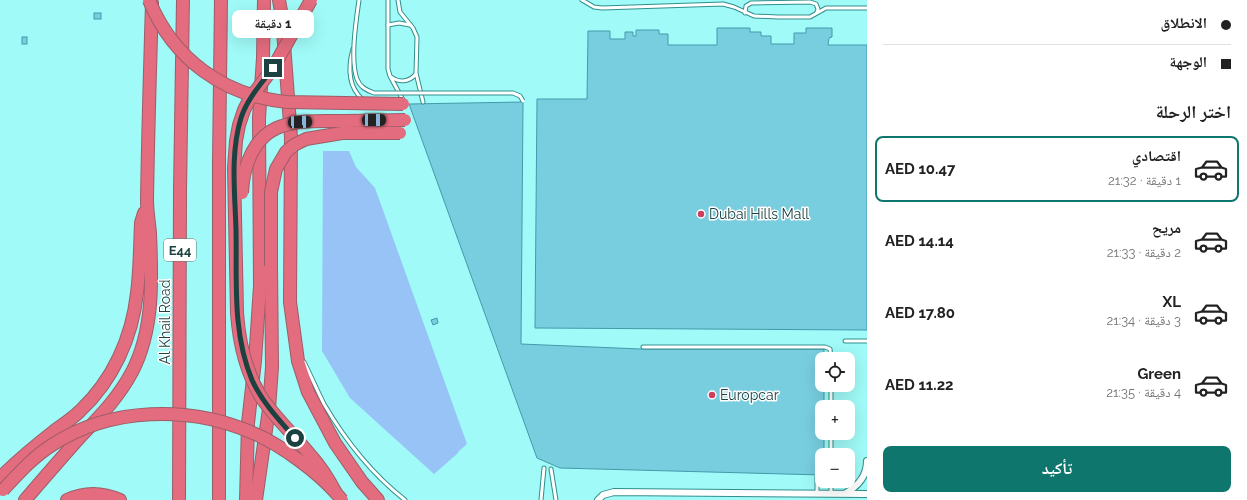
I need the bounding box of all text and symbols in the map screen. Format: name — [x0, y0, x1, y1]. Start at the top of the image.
callout: 1 دقيقة — [232, 10, 314, 38]
text: الانطلاق — [1161, 14, 1207, 32]
text: 1 دقيقة — [255, 16, 291, 31]
text: الوجهة — [1169, 53, 1207, 71]
route end — [264, 59, 282, 77]
text: اختر الرحلة — [1156, 101, 1231, 122]
car — [362, 114, 386, 126]
car — [288, 116, 312, 128]
text: اقتصادي — [1132, 147, 1181, 165]
icon: car — [1193, 151, 1229, 187]
text: AED 10.47 — [885, 160, 955, 178]
text: 1 دقيقة · 21:32 — [1108, 173, 1181, 188]
place label: Dubai Hills Mall — [709, 206, 809, 222]
marker: Dubai Hills Mall — [696, 209, 706, 219]
text: مريح — [1152, 219, 1181, 237]
icon: car — [1193, 223, 1229, 259]
text: AED 14.14 — [885, 232, 954, 250]
road number: E44 — [164, 239, 196, 261]
text: 2 دقيقة · 21:33 — [1107, 245, 1181, 260]
street label: Al Khail Road — [157, 280, 173, 364]
text: XL — [1163, 293, 1181, 311]
icon: car — [1193, 295, 1229, 331]
text: AED 17.80 — [885, 304, 955, 322]
text: 3 دقيقة · 21:34 — [1106, 313, 1181, 328]
map controls — [815, 352, 855, 488]
button: locate — [815, 352, 855, 392]
text: Green — [1137, 365, 1181, 383]
icon: car — [1193, 367, 1229, 403]
text: AED 11.22 — [885, 376, 954, 394]
text: 4 دقيقة · 21:35 — [1106, 385, 1181, 400]
place label: Europcar — [720, 387, 779, 403]
marker: Europcar — [707, 390, 717, 400]
button: + — [815, 400, 855, 440]
route start — [286, 429, 304, 447]
button: تأكيد — [883, 446, 1231, 492]
button: − — [815, 448, 855, 488]

